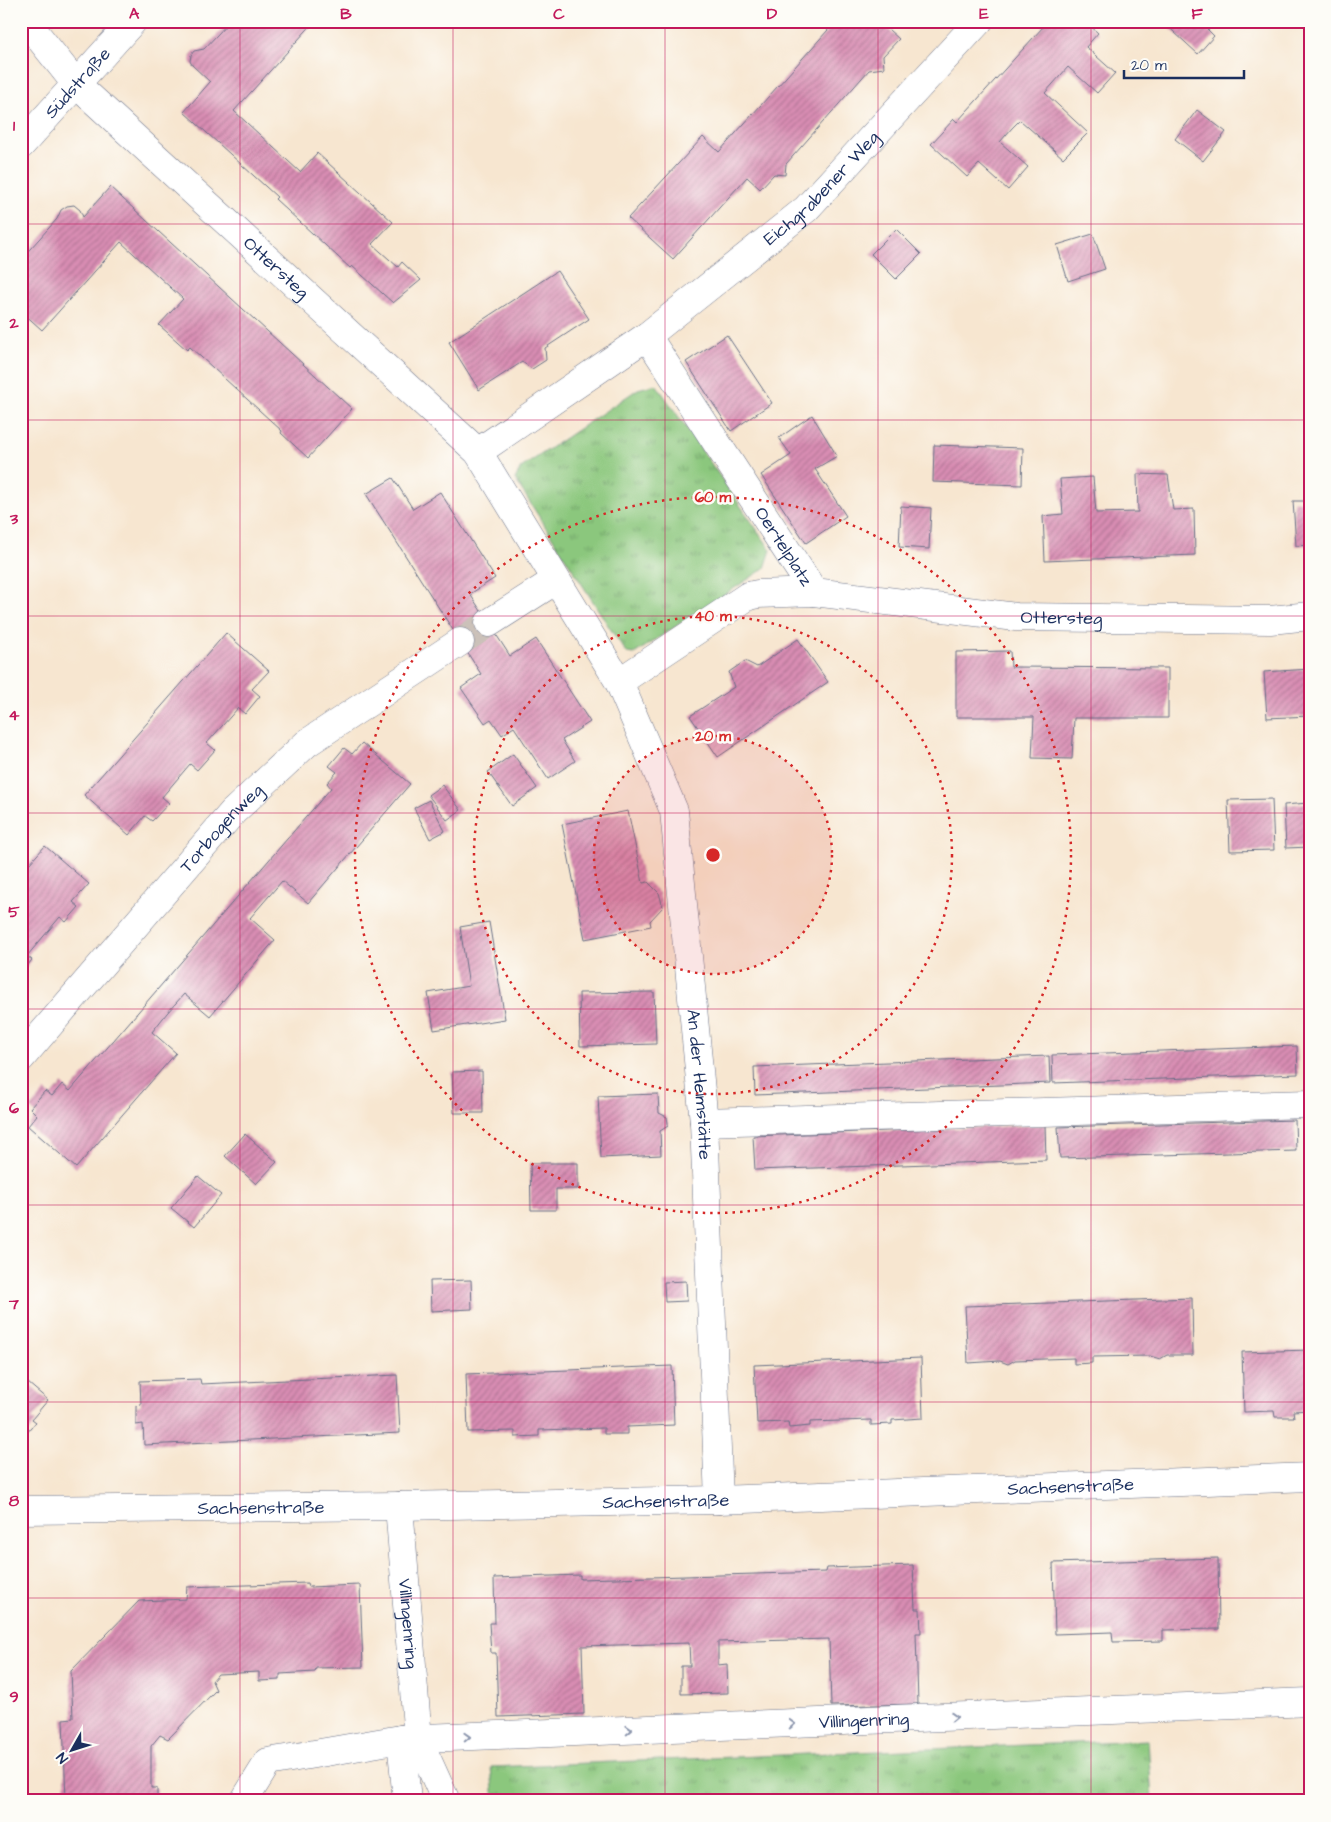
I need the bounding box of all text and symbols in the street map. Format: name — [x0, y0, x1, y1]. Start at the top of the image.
text: A — [129, 3, 140, 25]
text: B — [340, 3, 352, 25]
text: C — [553, 3, 565, 25]
text: D — [767, 3, 778, 25]
text: E — [979, 3, 989, 25]
text: F — [1191, 3, 1203, 25]
street label: Südstraße — [39, 42, 117, 124]
scale bar — [1124, 48, 1244, 80]
text: 20 m — [1131, 55, 1167, 76]
text: 1 — [13, 115, 16, 137]
street label: Eichgrabener Weg — [758, 126, 886, 251]
street label: Ottersteg — [237, 231, 315, 305]
text: 2 — [8, 312, 19, 334]
text: 60 m — [695, 487, 732, 508]
street label: Oertelplatz — [749, 502, 819, 591]
text: 3 — [9, 508, 19, 530]
street label: Ottersteg — [1020, 605, 1102, 632]
text: 40 m — [694, 606, 732, 627]
text: 4 — [9, 704, 20, 726]
text: 20 m — [694, 726, 731, 747]
street label: Torbogenweg — [174, 778, 269, 878]
centre of rings — [704, 846, 722, 864]
text: 5 — [8, 901, 20, 923]
street label: An der Heimstätte — [680, 1008, 717, 1160]
text: 6 — [9, 1097, 19, 1119]
text: 7 — [8, 1293, 19, 1315]
street label: Sachsenstraße — [1007, 1472, 1135, 1502]
street label: Sachsenstraße — [602, 1488, 730, 1515]
text: 8 — [9, 1490, 20, 1512]
street label: Sachsenstraße — [197, 1495, 325, 1521]
street label: Villingenring — [392, 1578, 424, 1670]
text: 9 — [9, 1686, 19, 1708]
street label: Villingenring — [818, 1706, 910, 1735]
one-way arrow — [950, 1712, 958, 1722]
one-way arrow — [788, 1718, 796, 1729]
north arrow — [48, 1724, 98, 1774]
one-way arrow — [625, 1725, 633, 1736]
one-way arrow — [464, 1732, 471, 1742]
text: N — [52, 1748, 73, 1767]

